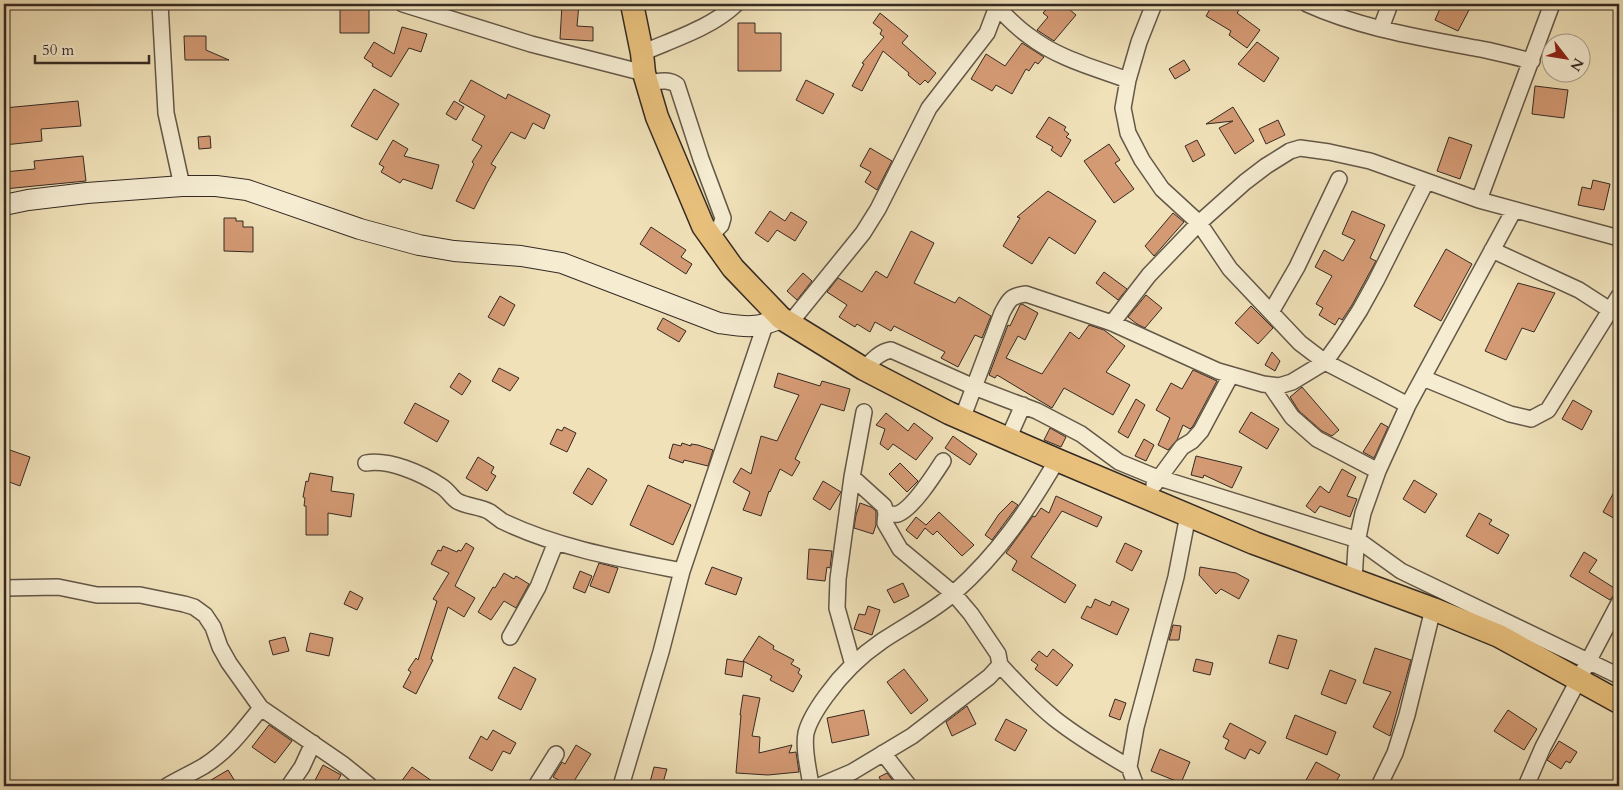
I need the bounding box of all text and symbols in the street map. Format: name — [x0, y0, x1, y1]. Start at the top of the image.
scale bar — [35, 32, 149, 64]
north arrow — [1540, 32, 1590, 82]
text: 50 m — [42, 40, 74, 60]
text: N — [1565, 54, 1588, 75]

